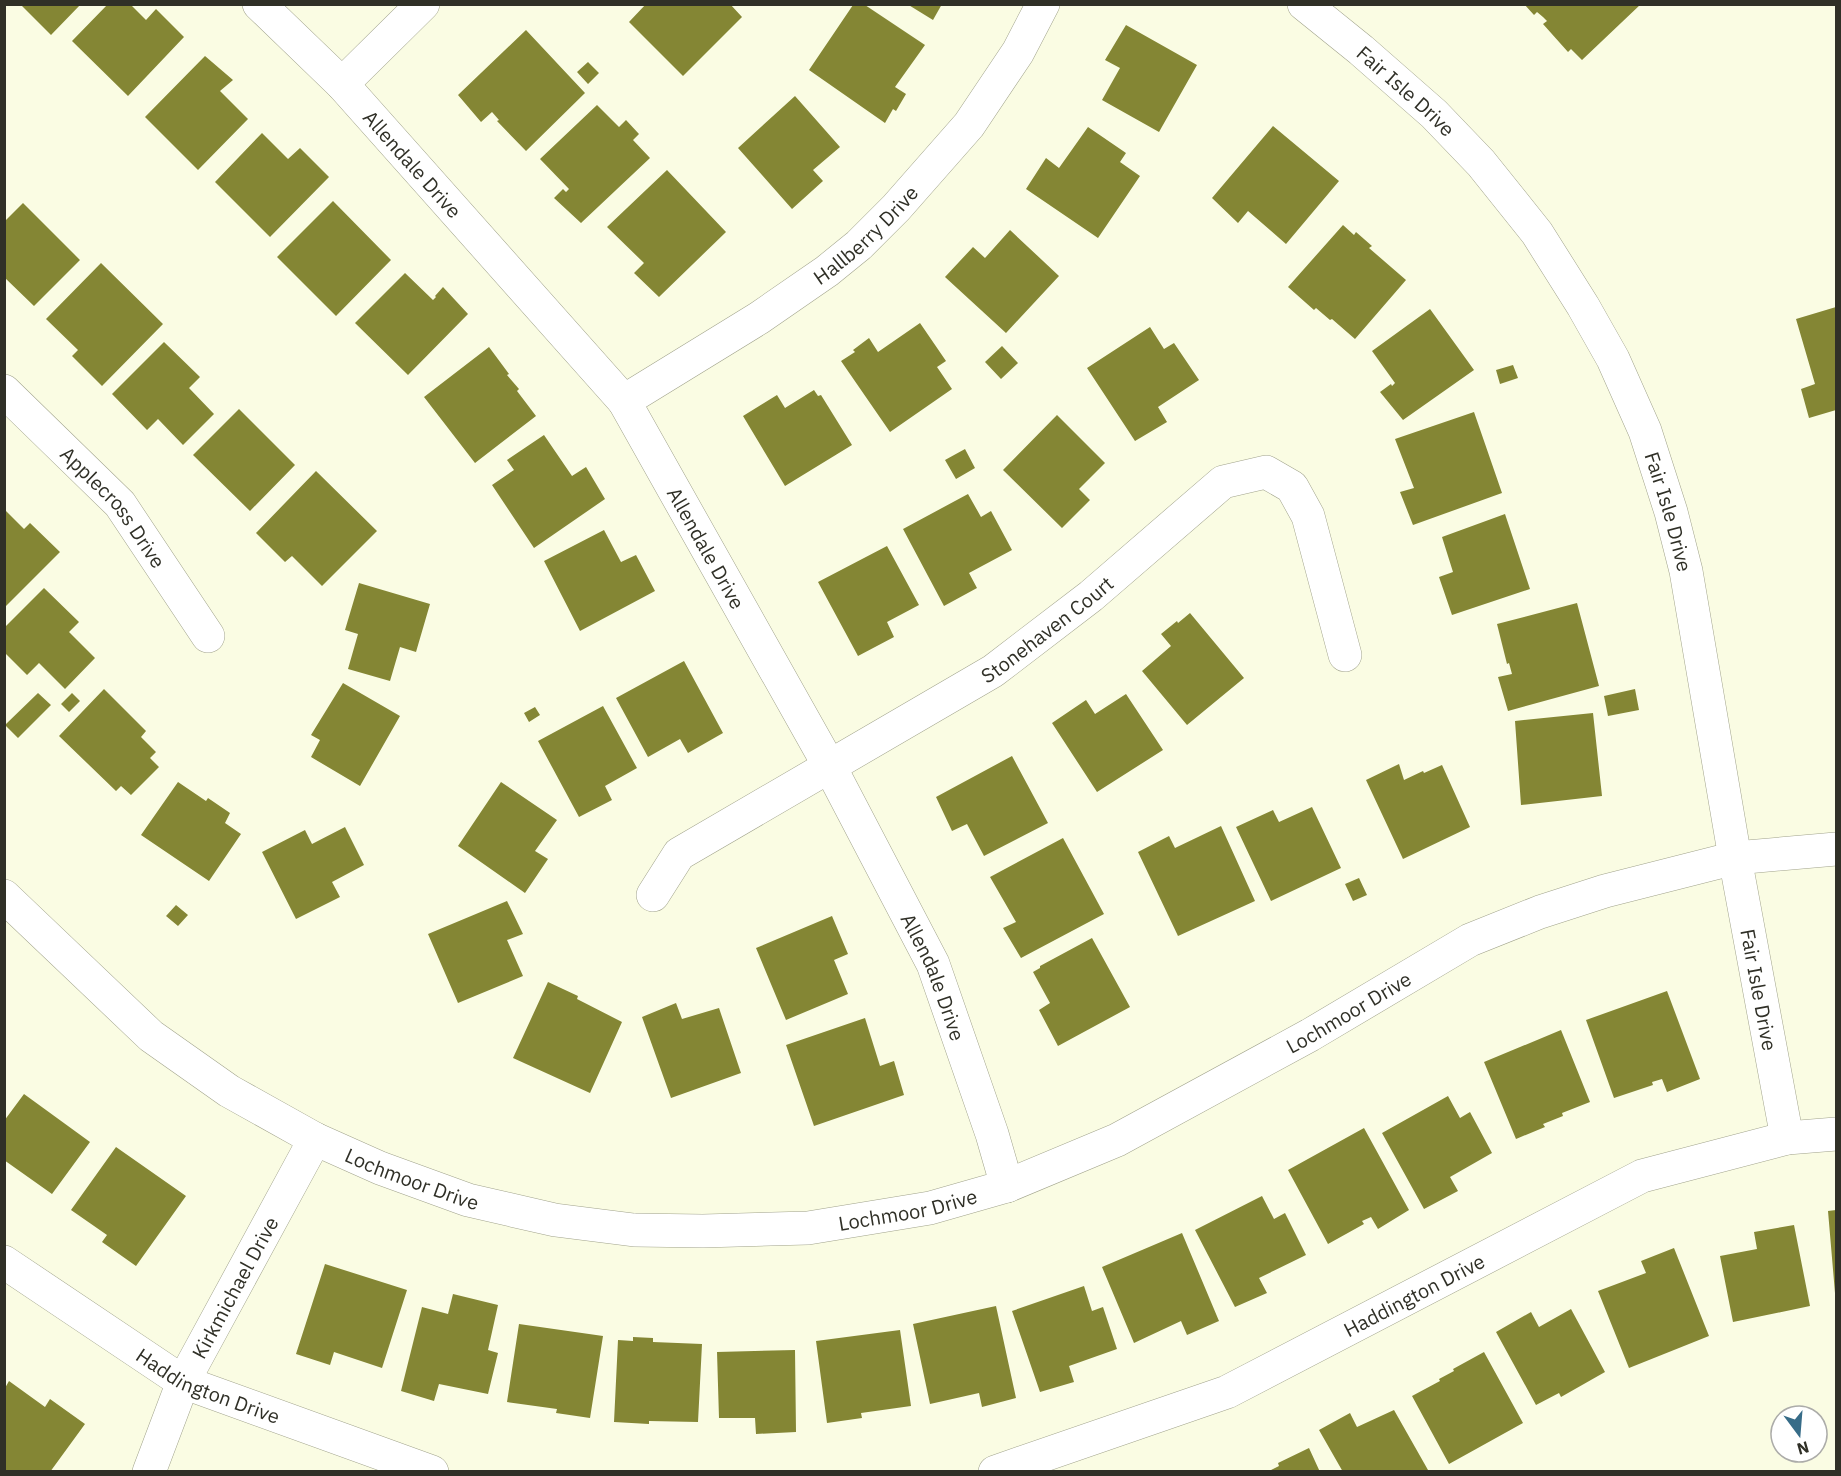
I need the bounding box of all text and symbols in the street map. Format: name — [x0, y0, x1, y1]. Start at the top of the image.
street label: Fair Isle Drive — [1351, 39, 1461, 142]
street label: Allendale Drive — [358, 104, 468, 223]
street label: Hallberry Drive — [808, 179, 924, 290]
street label: Applecross Drive — [55, 440, 172, 573]
street label: Fair Isle Drive — [1639, 448, 1699, 574]
street label: Allendale Drive — [662, 482, 752, 614]
street label: Stonehaven Court — [976, 570, 1119, 689]
street label: Allendale Drive — [895, 908, 972, 1044]
street label: Fair Isle Drive — [1735, 927, 1784, 1053]
street label: Lochmoor Drive — [1281, 965, 1416, 1059]
street label: Lochmoor Drive — [341, 1141, 481, 1216]
street label: Lochmoor Drive — [836, 1182, 980, 1236]
street label: Kirkmichael Drive — [185, 1212, 284, 1363]
street label: Haddington Drive — [1339, 1247, 1489, 1343]
street label: Haddington Drive — [131, 1341, 284, 1429]
north arrow — [1769, 1404, 1829, 1464]
text: N — [1795, 1437, 1811, 1460]

